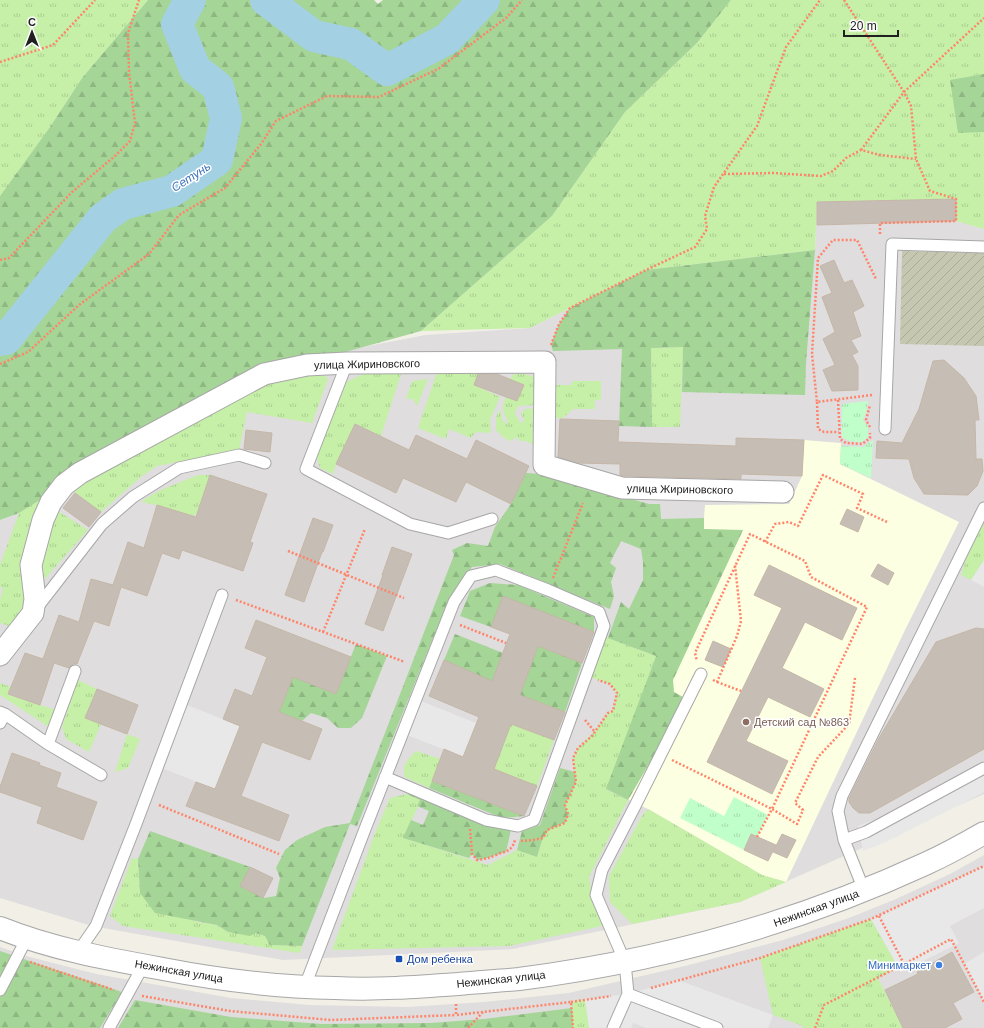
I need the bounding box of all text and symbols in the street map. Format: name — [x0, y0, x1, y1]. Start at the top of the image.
north arrow — [12, 12, 52, 52]
scale bar — [844, 12, 898, 38]
text: С — [28, 16, 36, 28]
text: 20 m — [850, 19, 877, 33]
water label: Сетунь — [169, 159, 213, 195]
street label: улица Жириновского — [314, 357, 420, 371]
street label: улица Жириновского — [627, 482, 733, 496]
place label: Детский сад №863 — [754, 716, 849, 728]
marker: Детский сад №863 — [741, 717, 751, 727]
street label: Нежинская улица — [772, 887, 861, 929]
place label: Дом ребенка — [407, 953, 474, 965]
marker: Дом ребенка — [394, 954, 404, 964]
street label: Нежинская улица — [134, 957, 225, 985]
place label: Минимаркет — [868, 959, 931, 971]
marker: Минимаркет — [934, 960, 944, 970]
street label: Нежинская улица — [456, 968, 547, 990]

